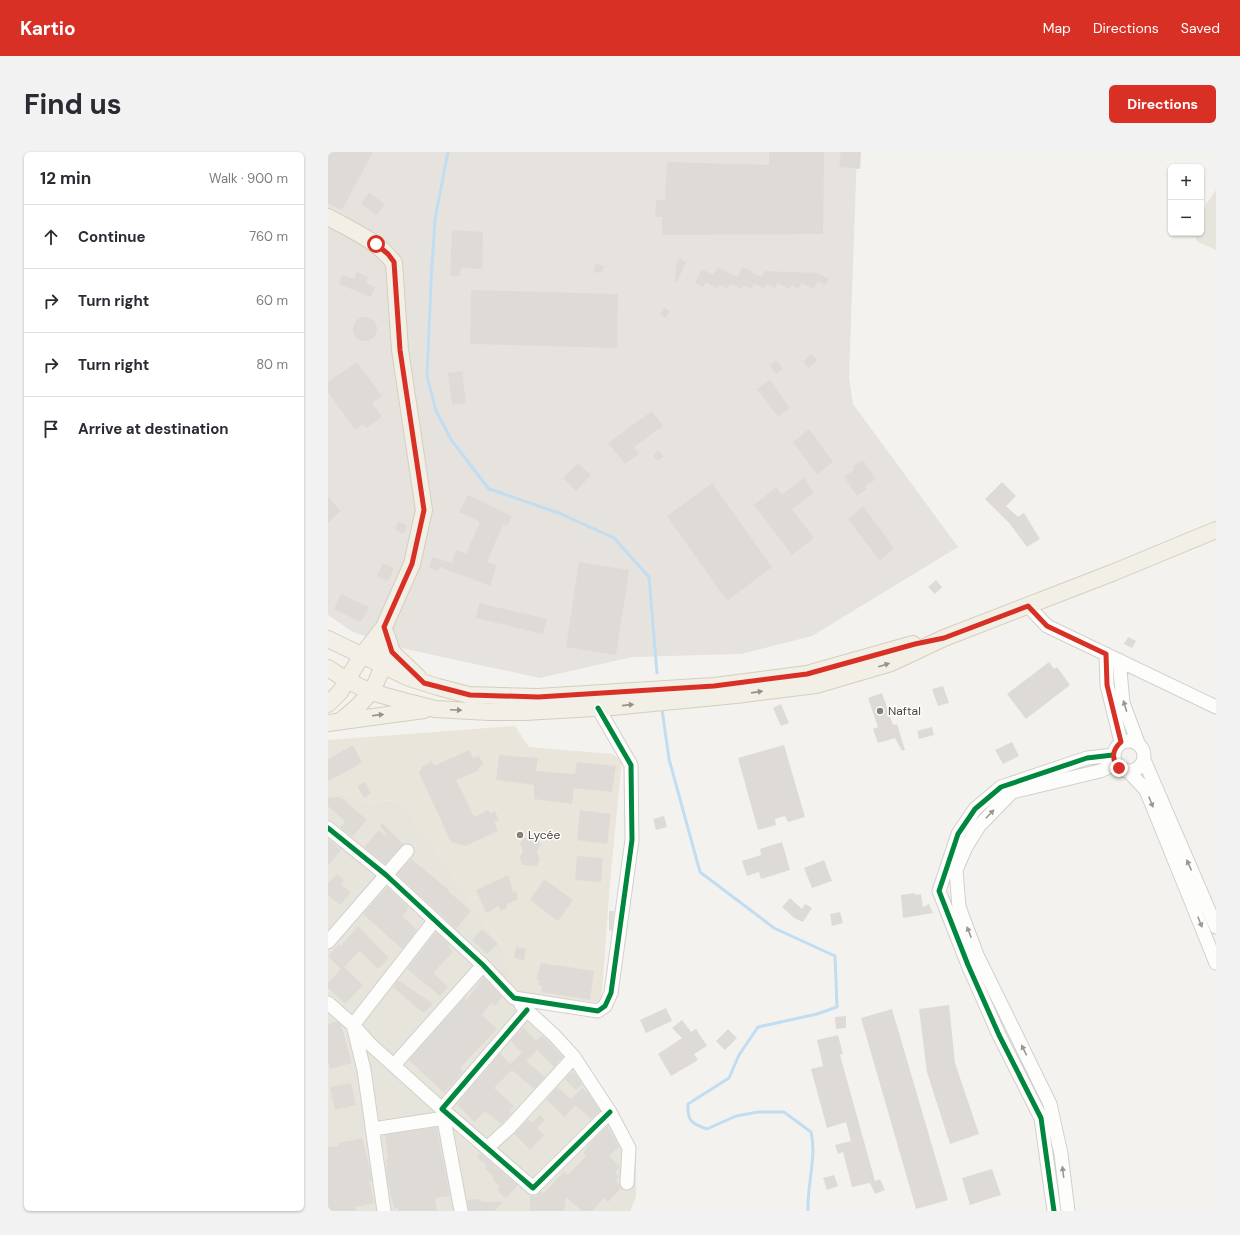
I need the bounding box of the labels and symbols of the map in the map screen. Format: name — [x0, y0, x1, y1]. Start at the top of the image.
route start — [367, 235, 385, 253]
one-way arrow — [879, 662, 891, 668]
one-way arrow — [751, 689, 764, 695]
one-way arrow — [1122, 700, 1128, 712]
one-way arrow — [622, 702, 634, 709]
place label: Naftal — [888, 703, 921, 719]
marker: Naftal — [875, 706, 885, 716]
one-way arrow — [450, 707, 462, 714]
one-way arrow — [372, 712, 384, 719]
route end — [1110, 759, 1128, 777]
one-way arrow — [1148, 796, 1154, 807]
one-way arrow — [985, 809, 995, 819]
place label: Lycée — [528, 827, 560, 843]
marker: Lycée — [515, 830, 525, 840]
one-way arrow — [1186, 860, 1192, 871]
one-way arrow — [1197, 917, 1203, 929]
one-way arrow — [965, 926, 971, 938]
one-way arrow — [1021, 1044, 1027, 1055]
one-way arrow — [1060, 1166, 1066, 1178]

